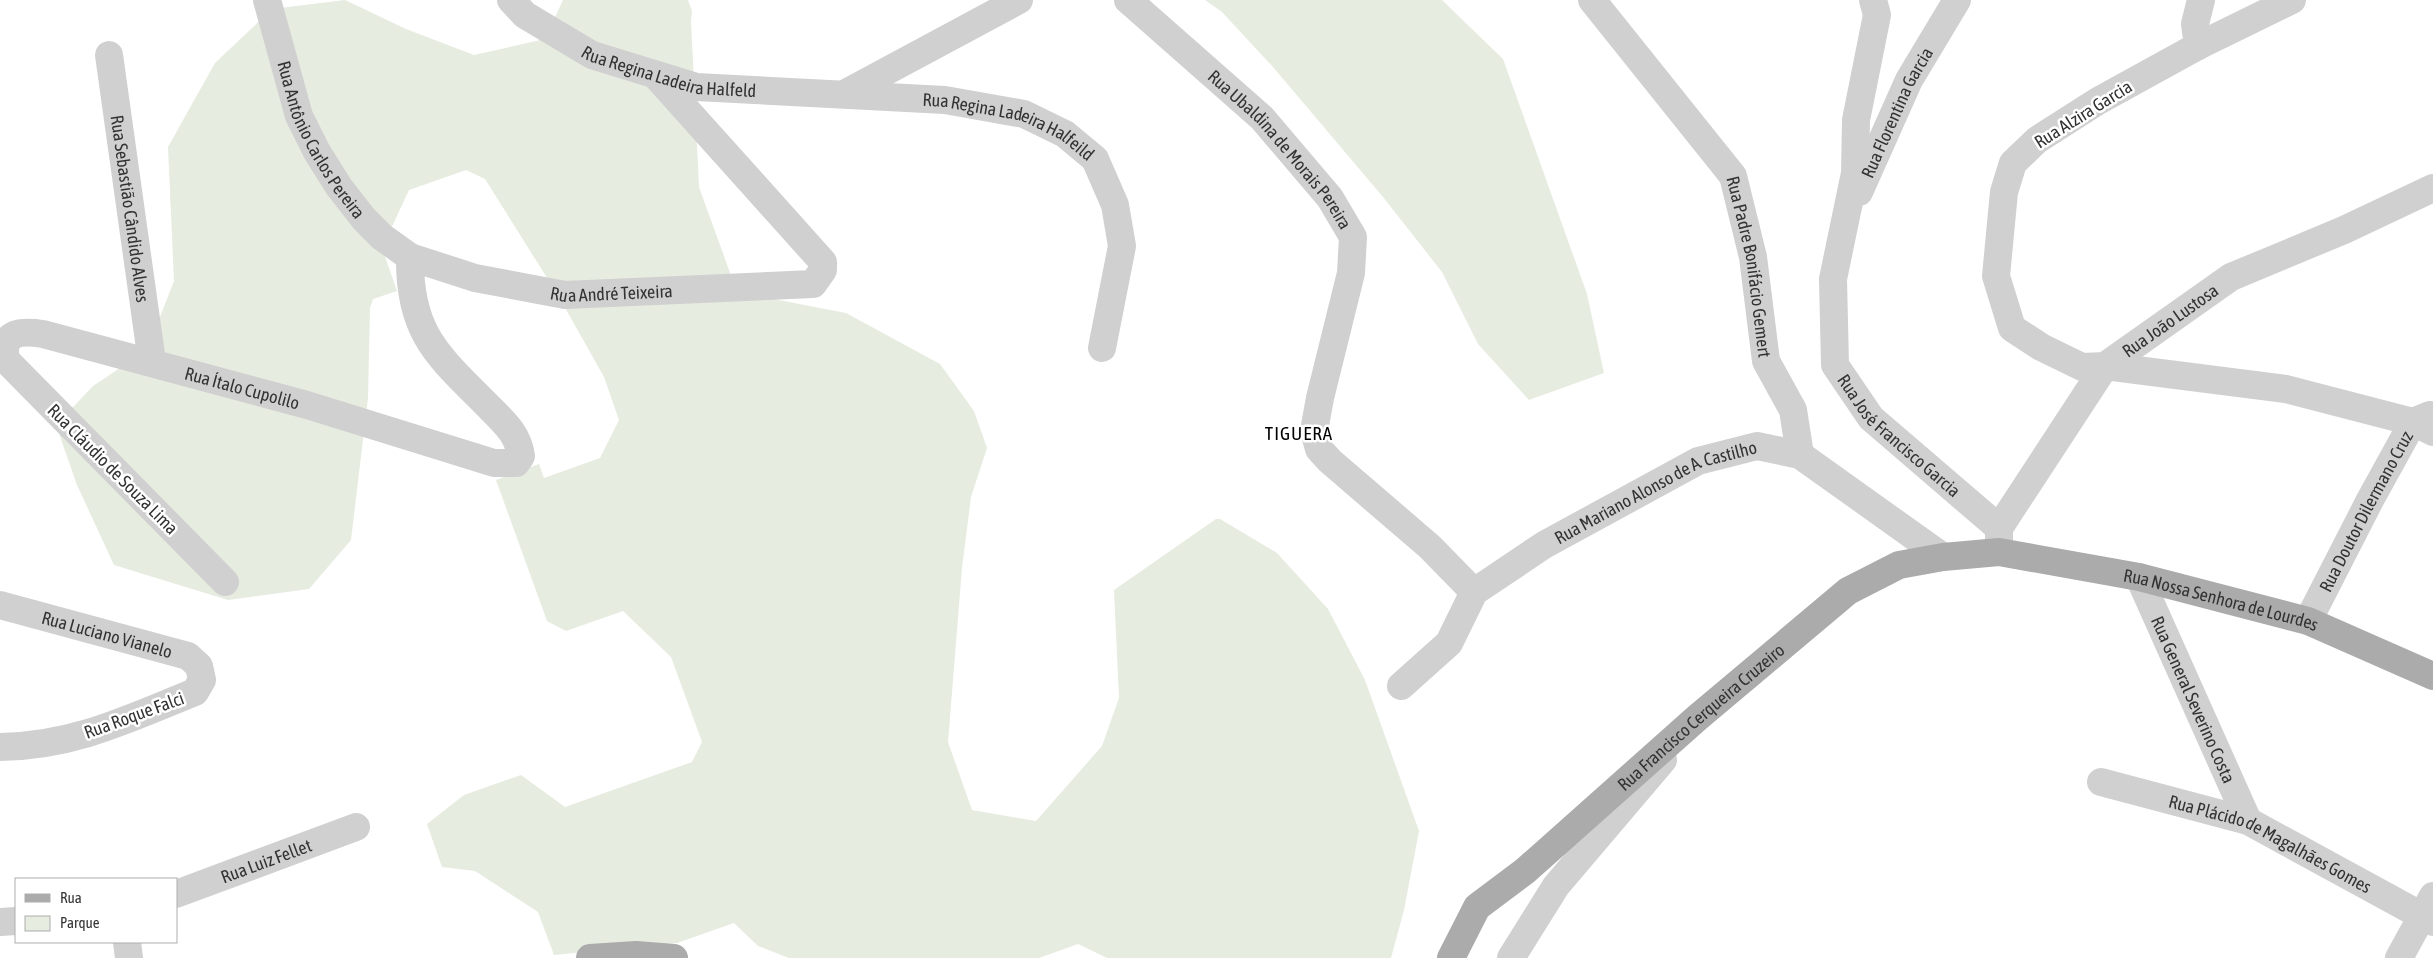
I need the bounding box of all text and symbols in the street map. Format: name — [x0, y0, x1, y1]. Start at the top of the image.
street label: Rua Regina Ladeira Halfeld — [578, 41, 757, 101]
street label: Rua Florentina Garcia — [1856, 43, 1937, 181]
street label: Rua Antônio Carlos Pereira — [274, 58, 370, 222]
street label: Rua Ubaldina de Morais Pereira — [1204, 65, 1356, 232]
street label: Rua Alzira Garcia — [2030, 76, 2136, 152]
street label: Rua Regina Ladeira Halfeild — [922, 88, 1099, 165]
street label: Rua Sebastião Cândido Alves — [107, 114, 154, 303]
street label: Rua Padre Bonifácio Gemert — [1723, 174, 1776, 359]
street label: Rua João Lustosa — [2118, 279, 2222, 361]
street label: Rua André Teixeira — [549, 280, 673, 306]
street label: Rua Ítalo Cupolilo — [183, 362, 302, 413]
street label: Rua José Francisco Garcia — [1834, 370, 1965, 501]
street label: Rua Cláudio de Souza Lima — [43, 399, 183, 539]
district label: TIGUERA — [1265, 422, 1333, 444]
street label: Rua Doutor Dilermano Cruz — [2314, 427, 2417, 595]
street label: Rua Mariano Alonso de A. Castilho — [1551, 436, 1759, 548]
street label: Rua Nossa Senhora de Lourdes — [2122, 564, 2322, 635]
street label: Rua Luciano Vianelo — [40, 606, 175, 662]
street label: Rua General Severino Costa — [2147, 613, 2240, 786]
street label: Rua Francisco Cerqueira Cruzeiro — [1613, 639, 1788, 795]
street label: Rua Roque Falci — [81, 687, 187, 743]
street label: Rua Plácido de Magalhães Gomes — [2167, 790, 2375, 897]
street label: Rua Luiz Fellet — [218, 834, 314, 887]
legend — [15, 878, 178, 943]
text: Rua — [60, 889, 82, 906]
text: Parque — [60, 914, 100, 931]

